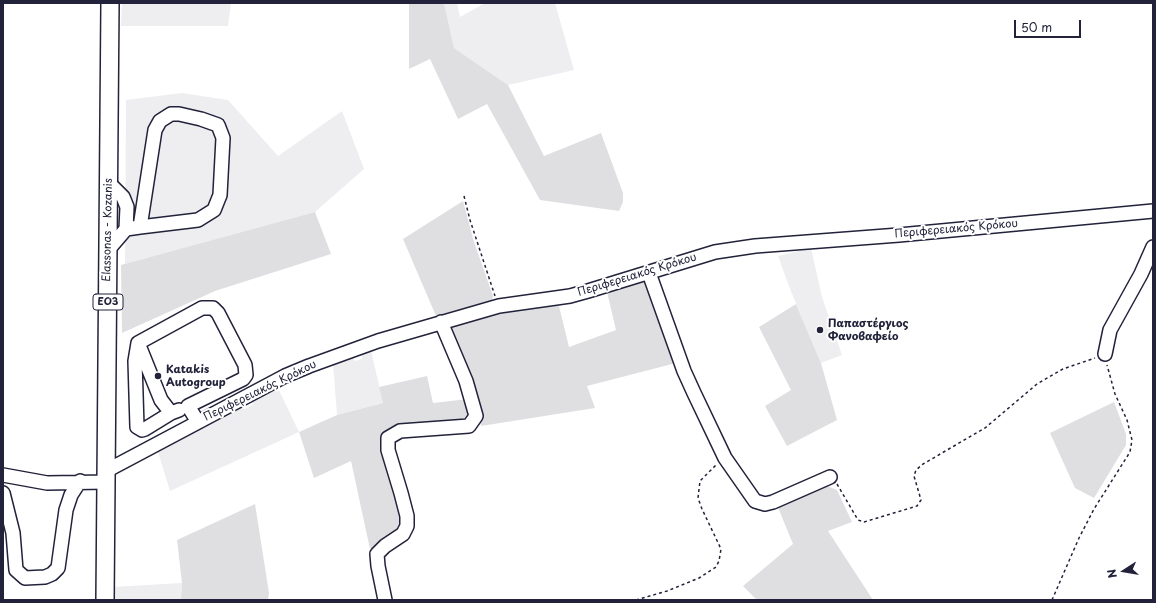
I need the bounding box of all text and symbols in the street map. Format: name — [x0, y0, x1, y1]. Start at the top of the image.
scale bar — [1016, 12, 1083, 38]
text: 50 m — [1021, 18, 1052, 36]
street label: Elassonas - Kozanis — [100, 178, 116, 282]
street label: Περιφερειακός Κρόκου — [894, 217, 1018, 241]
street label: Περιφερειακός Κρόκου — [576, 251, 698, 299]
road number: ΕΟ3 — [93, 294, 123, 310]
place label: Παπαστέργιος Φανοβαφείο — [828, 317, 908, 343]
marker: Παπαστέργιος Φανοβαφείο — [815, 325, 825, 335]
street label: Περιφερειακός Κρόκου — [201, 358, 319, 424]
place label: Katakis Autogroup — [166, 363, 226, 389]
marker: Katakis Autogroup — [153, 371, 163, 381]
north arrow — [1104, 551, 1144, 591]
text: N — [1103, 568, 1121, 580]

